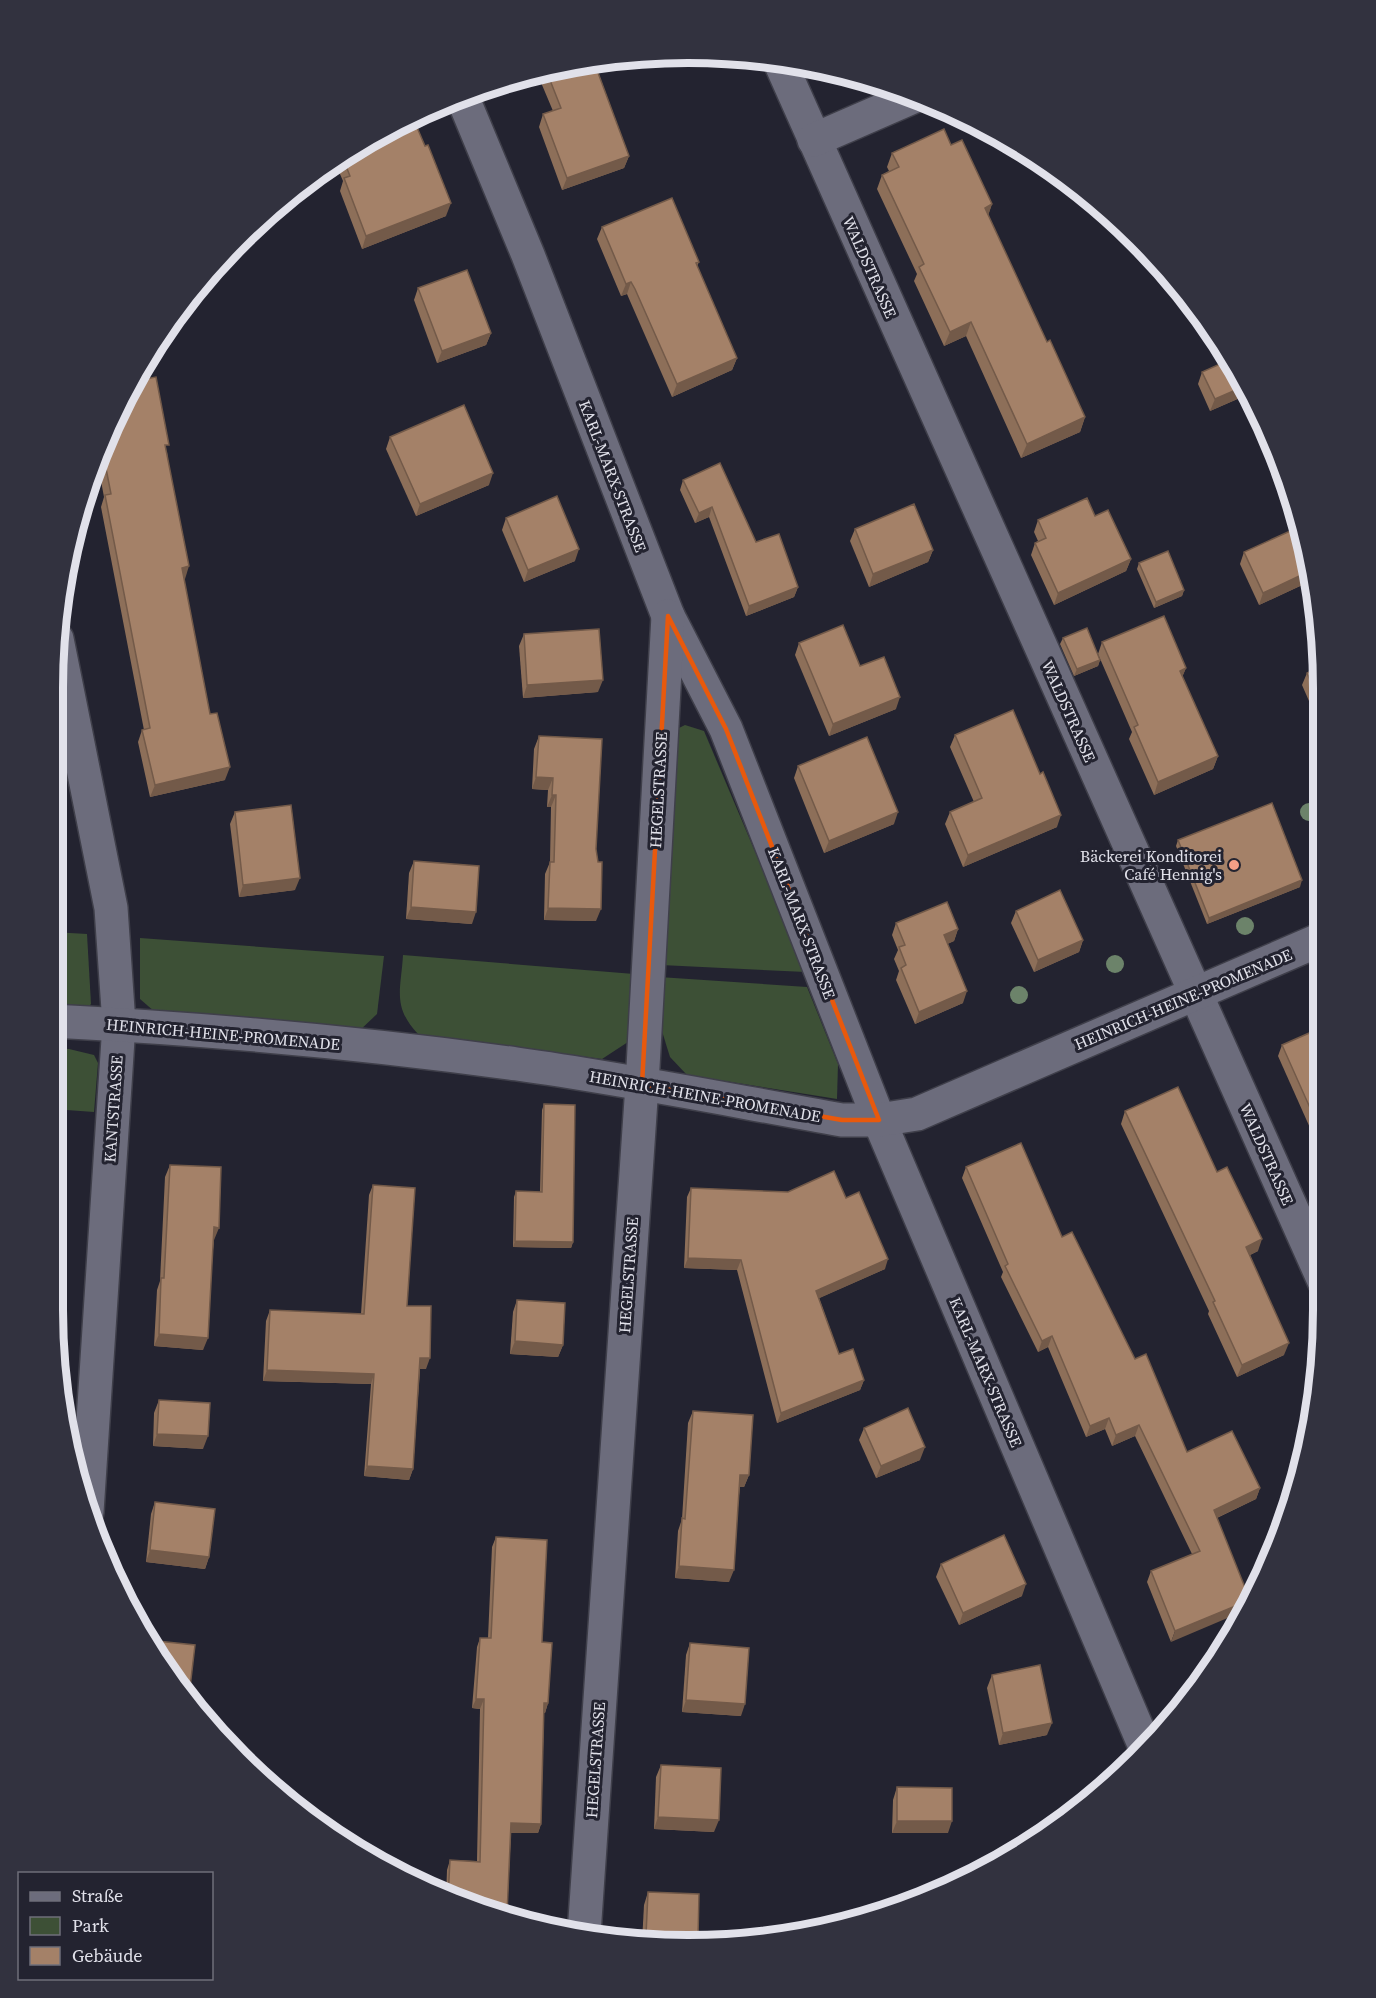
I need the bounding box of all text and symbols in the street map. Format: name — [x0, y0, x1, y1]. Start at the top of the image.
street label: WALDSTRASSE — [838, 213, 902, 322]
street label: KARL-MARX-STRASSE — [574, 397, 652, 555]
street label: WALDSTRASSE — [1037, 657, 1101, 766]
street label: HEGELSTRASSE — [644, 731, 672, 849]
street label: KARL-MARX-STRASSE — [763, 844, 841, 1002]
place label: Bäckerei Konditorei Café Hennig's — [1080, 845, 1222, 885]
marker: Bäckerei Konditorei Café Hennig's — [1227, 858, 1241, 872]
street label: HEINRICH-HEINE-PROMENADE — [1071, 943, 1296, 1055]
street label: HEINRICH-HEINE-PROMENADE — [105, 1013, 341, 1055]
street label: KANTSTRASSE — [98, 1054, 128, 1163]
street label: HEINRICH-HEINE-PROMENADE — [588, 1065, 823, 1127]
street label: WALDSTRASSE — [1235, 1100, 1299, 1209]
street label: HEGELSTRASSE — [613, 1216, 643, 1334]
street label: KARL-MARX-STRASSE — [944, 1294, 1028, 1451]
street label: HEGELSTRASSE — [580, 1701, 610, 1819]
legend — [18, 1872, 213, 1980]
text: Straße — [72, 1883, 123, 1908]
text: Park — [72, 1913, 109, 1938]
text: Gebäude — [72, 1943, 143, 1968]

